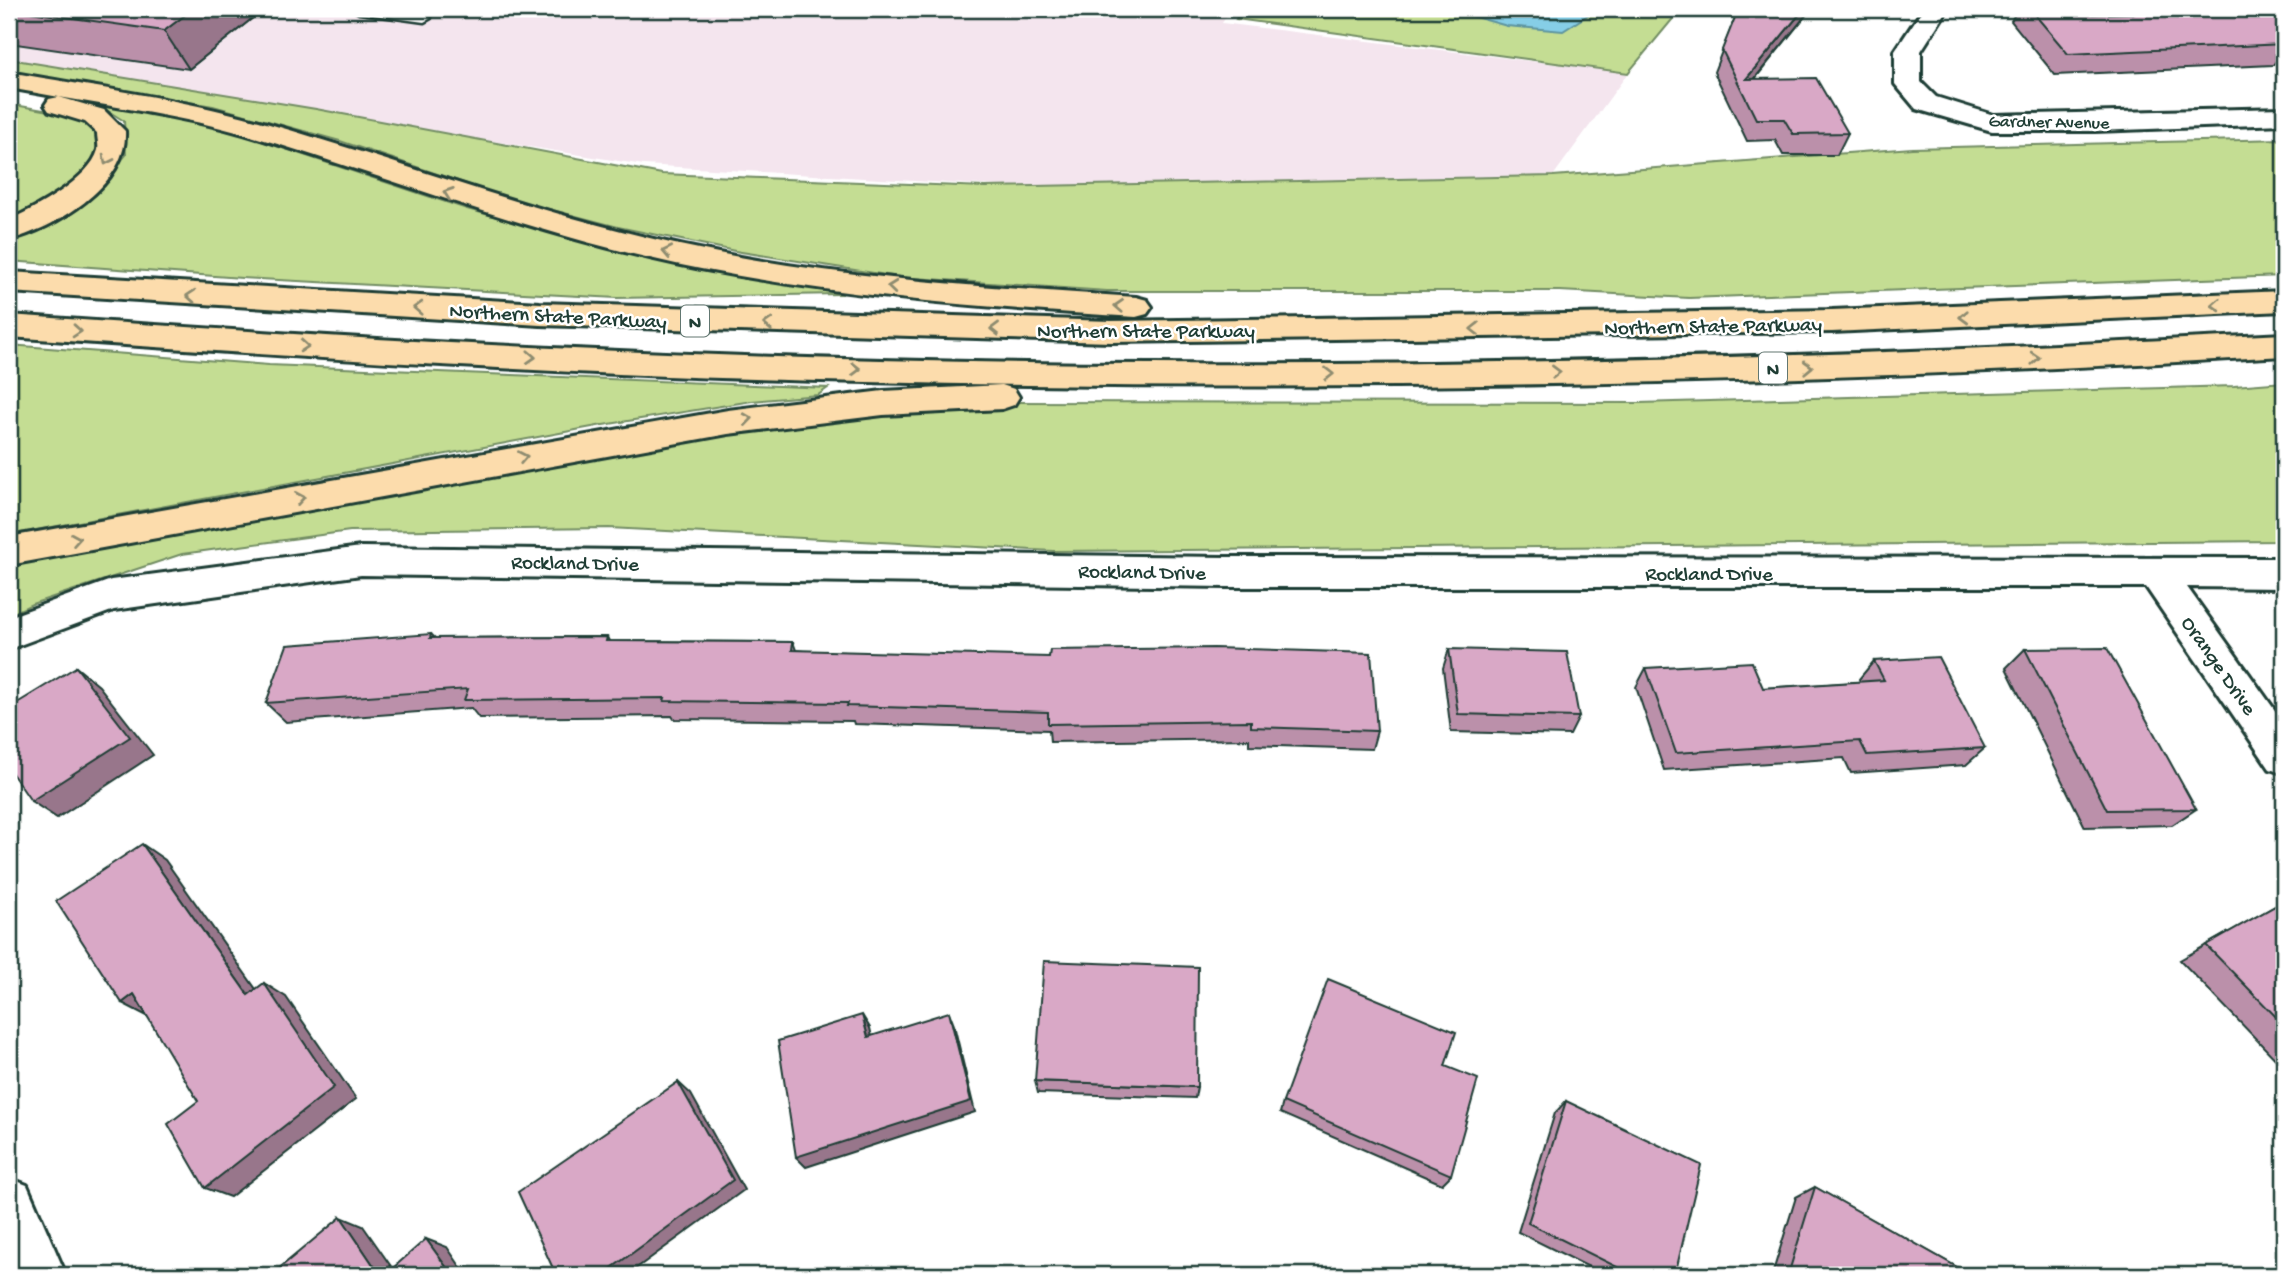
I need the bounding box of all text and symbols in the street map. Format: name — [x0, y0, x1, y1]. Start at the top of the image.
street label: Gardner Avenue — [1988, 112, 2110, 135]
one-way arrow — [101, 153, 115, 165]
one-way arrow — [442, 186, 454, 201]
one-way arrow — [661, 245, 673, 260]
one-way arrow — [886, 280, 898, 295]
one-way arrow — [185, 289, 196, 304]
one-way arrow — [2210, 298, 2221, 313]
one-way arrow — [1113, 299, 1124, 314]
street label: Northern State Parkway — [448, 300, 667, 337]
one-way arrow — [412, 301, 423, 316]
road number: N — [681, 306, 709, 336]
one-way arrow — [1959, 310, 1970, 325]
street label: Northern State Parkway — [1604, 314, 1822, 343]
one-way arrow — [762, 316, 773, 332]
one-way arrow — [990, 321, 1000, 337]
street label: Northern State Parkway — [1037, 321, 1255, 346]
one-way arrow — [1469, 321, 1480, 337]
one-way arrow — [72, 323, 83, 338]
one-way arrow — [299, 339, 310, 354]
one-way arrow — [526, 349, 537, 364]
one-way arrow — [2030, 351, 2041, 366]
road number: N — [1759, 352, 1787, 384]
one-way arrow — [1803, 359, 1814, 374]
one-way arrow — [852, 361, 862, 377]
one-way arrow — [1551, 364, 1562, 380]
one-way arrow — [1324, 366, 1334, 382]
one-way arrow — [742, 412, 754, 427]
one-way arrow — [517, 451, 529, 466]
one-way arrow — [294, 491, 306, 506]
one-way arrow — [70, 532, 82, 547]
street label: Rockland Drive — [511, 552, 640, 579]
street label: Rockland Drive — [1078, 561, 1207, 588]
street label: Rockland Drive — [1645, 564, 1774, 589]
street label: Orange Drive — [2174, 613, 2261, 722]

